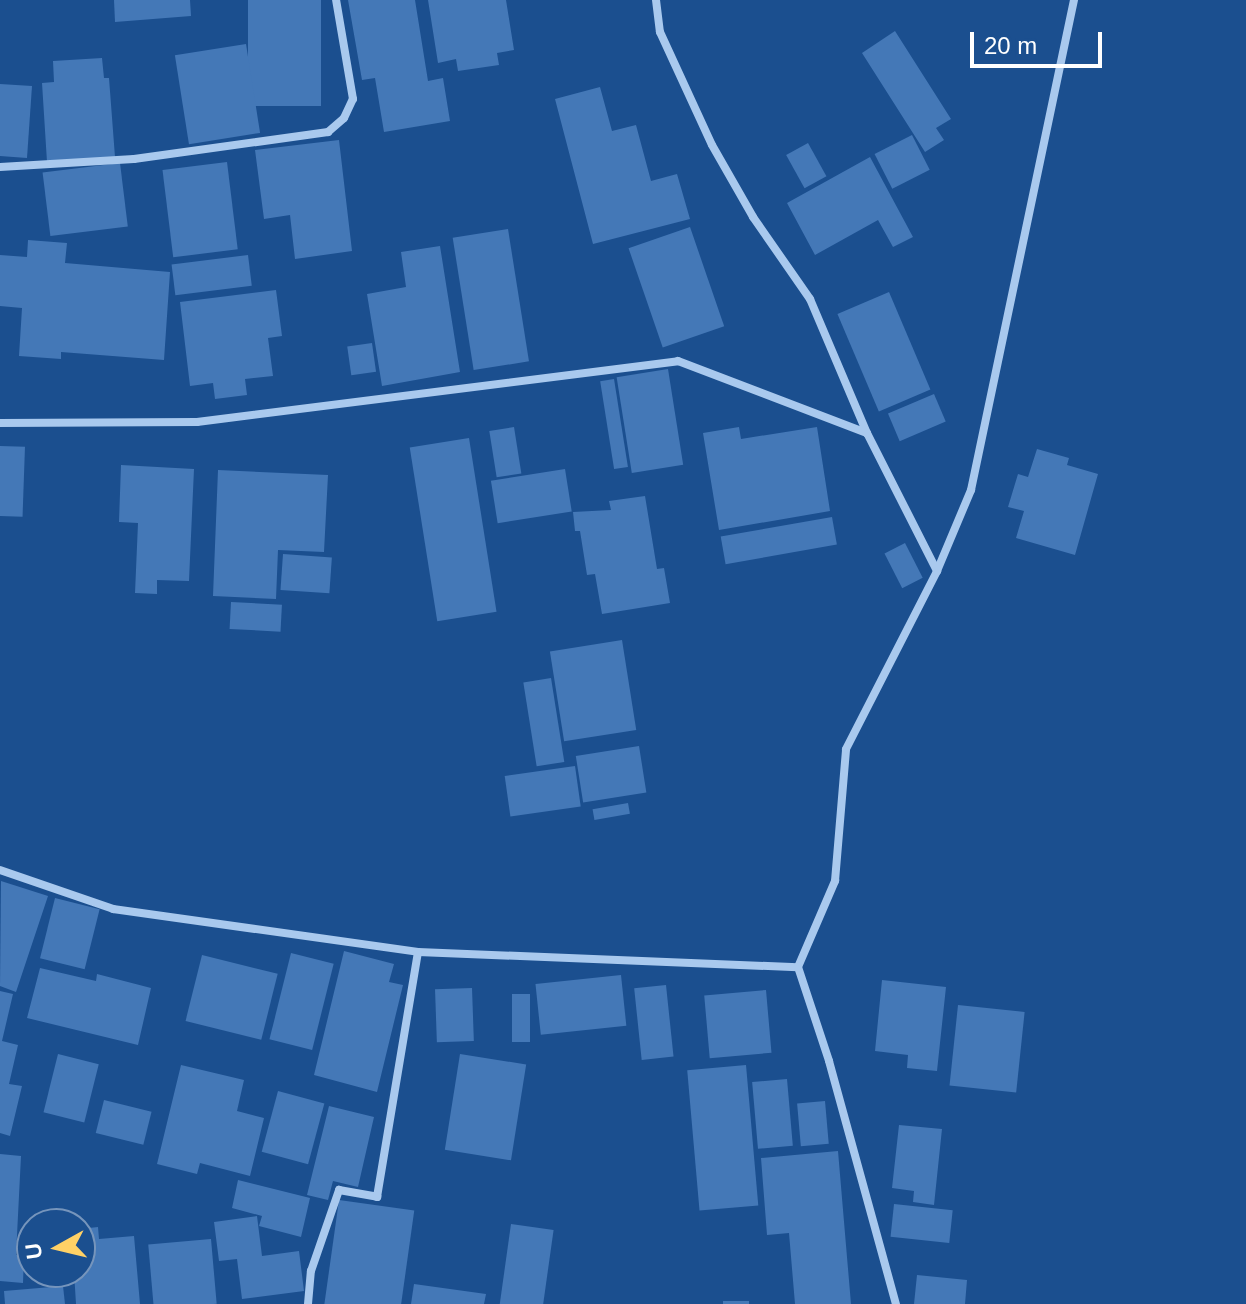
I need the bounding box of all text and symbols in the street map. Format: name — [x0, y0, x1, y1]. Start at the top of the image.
scale bar — [974, 16, 1106, 66]
text: 20 m — [984, 32, 1037, 59]
north arrow — [16, 1208, 96, 1288]
text: U — [20, 1242, 47, 1261]

